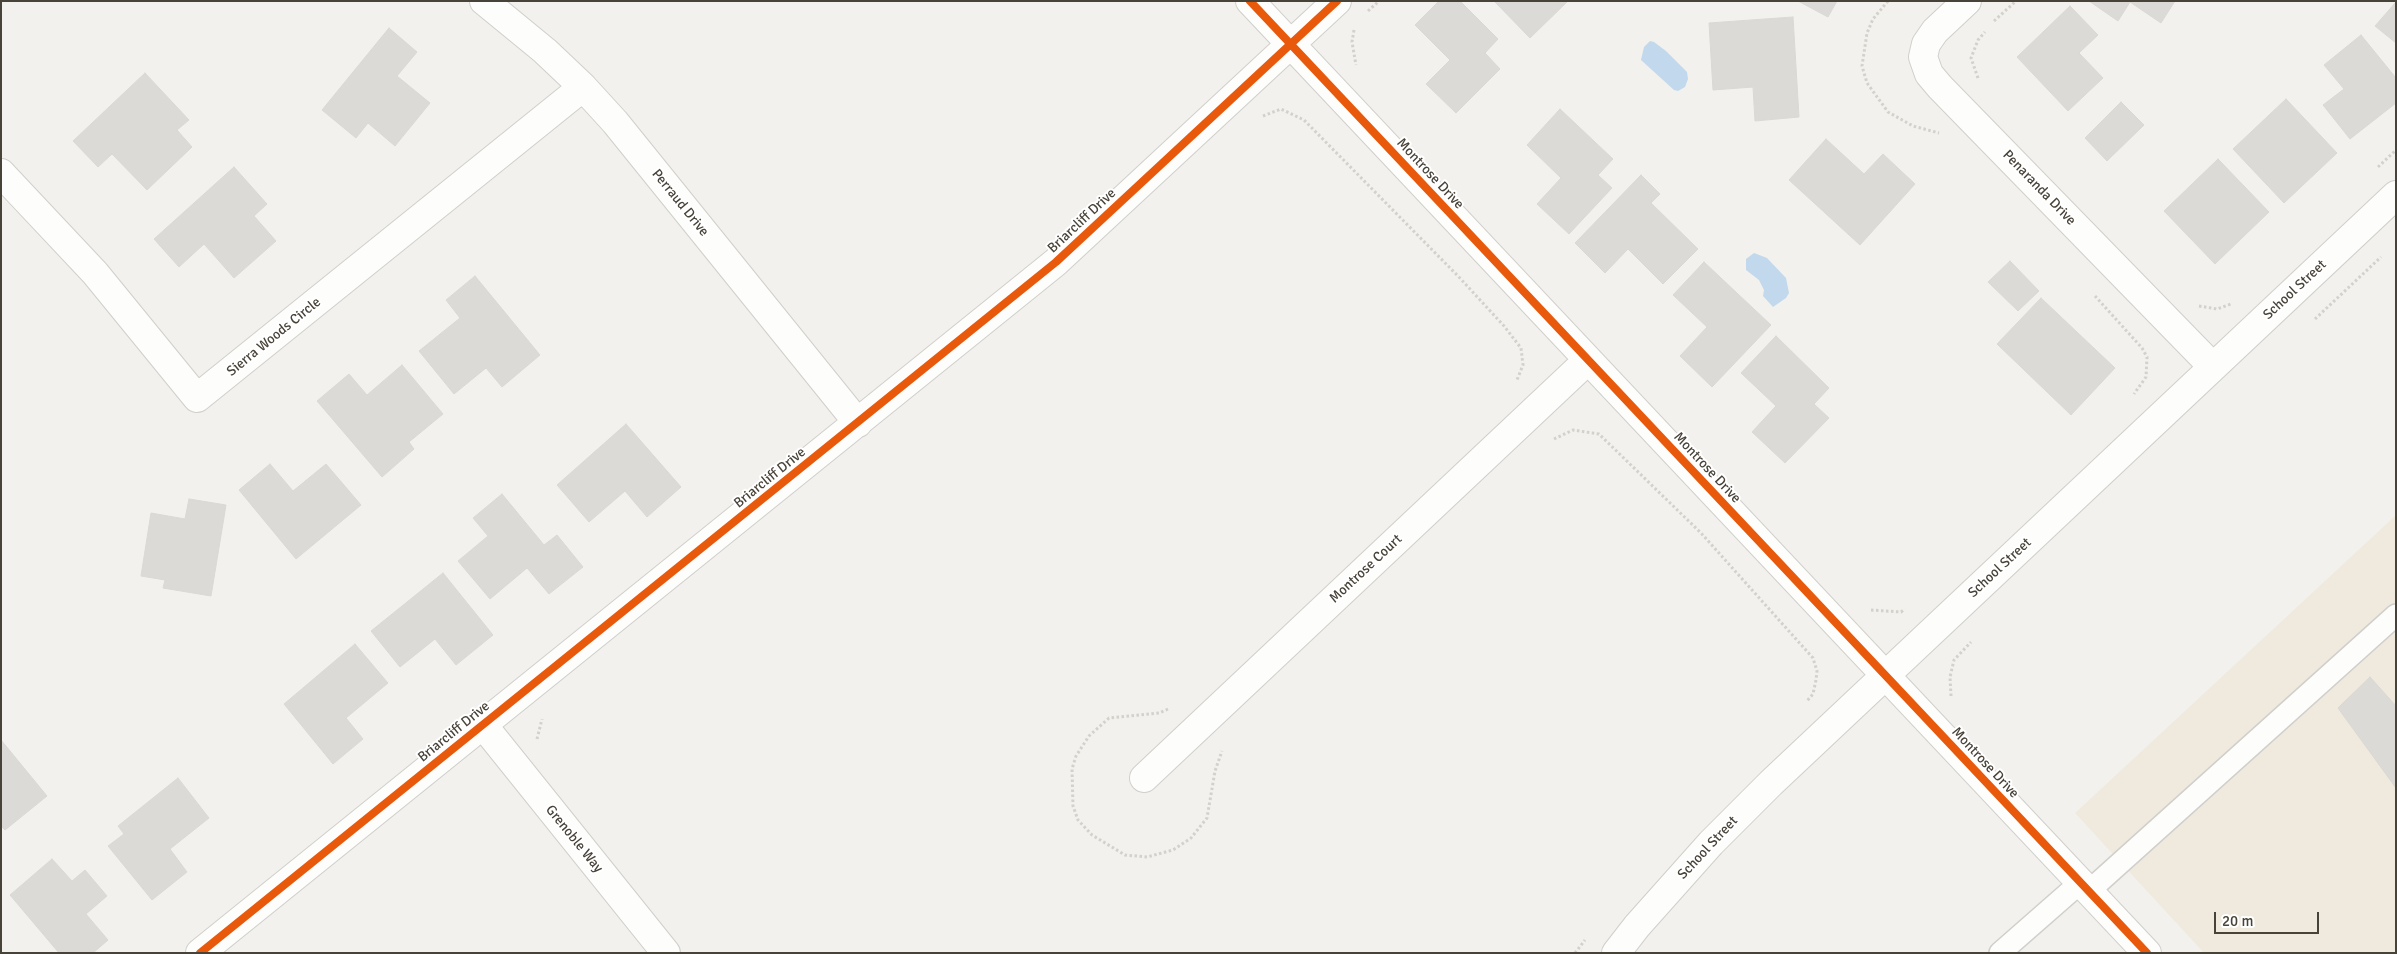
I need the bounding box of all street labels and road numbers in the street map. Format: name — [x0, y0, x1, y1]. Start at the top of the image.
street label: Montrose Drive — [1393, 135, 1467, 213]
street label: Penaranda Drive — [1999, 147, 2079, 229]
street label: Perraud Drive — [648, 166, 712, 240]
street label: Briarcliff Drive — [1044, 185, 1120, 257]
street label: School Street — [2260, 256, 2330, 324]
street label: Sierra Woods Circle — [224, 294, 324, 380]
street label: Montrose Drive — [1670, 429, 1744, 507]
street label: Briarcliff Drive — [731, 444, 809, 512]
street label: Montrose Court — [1326, 531, 1406, 607]
street label: School Street — [1965, 534, 2035, 602]
street label: Briarcliff Drive — [415, 698, 493, 766]
street label: Montrose Drive — [1948, 724, 2022, 802]
street label: Grenoble Way — [542, 802, 606, 876]
street label: School Street — [1674, 813, 1742, 883]

